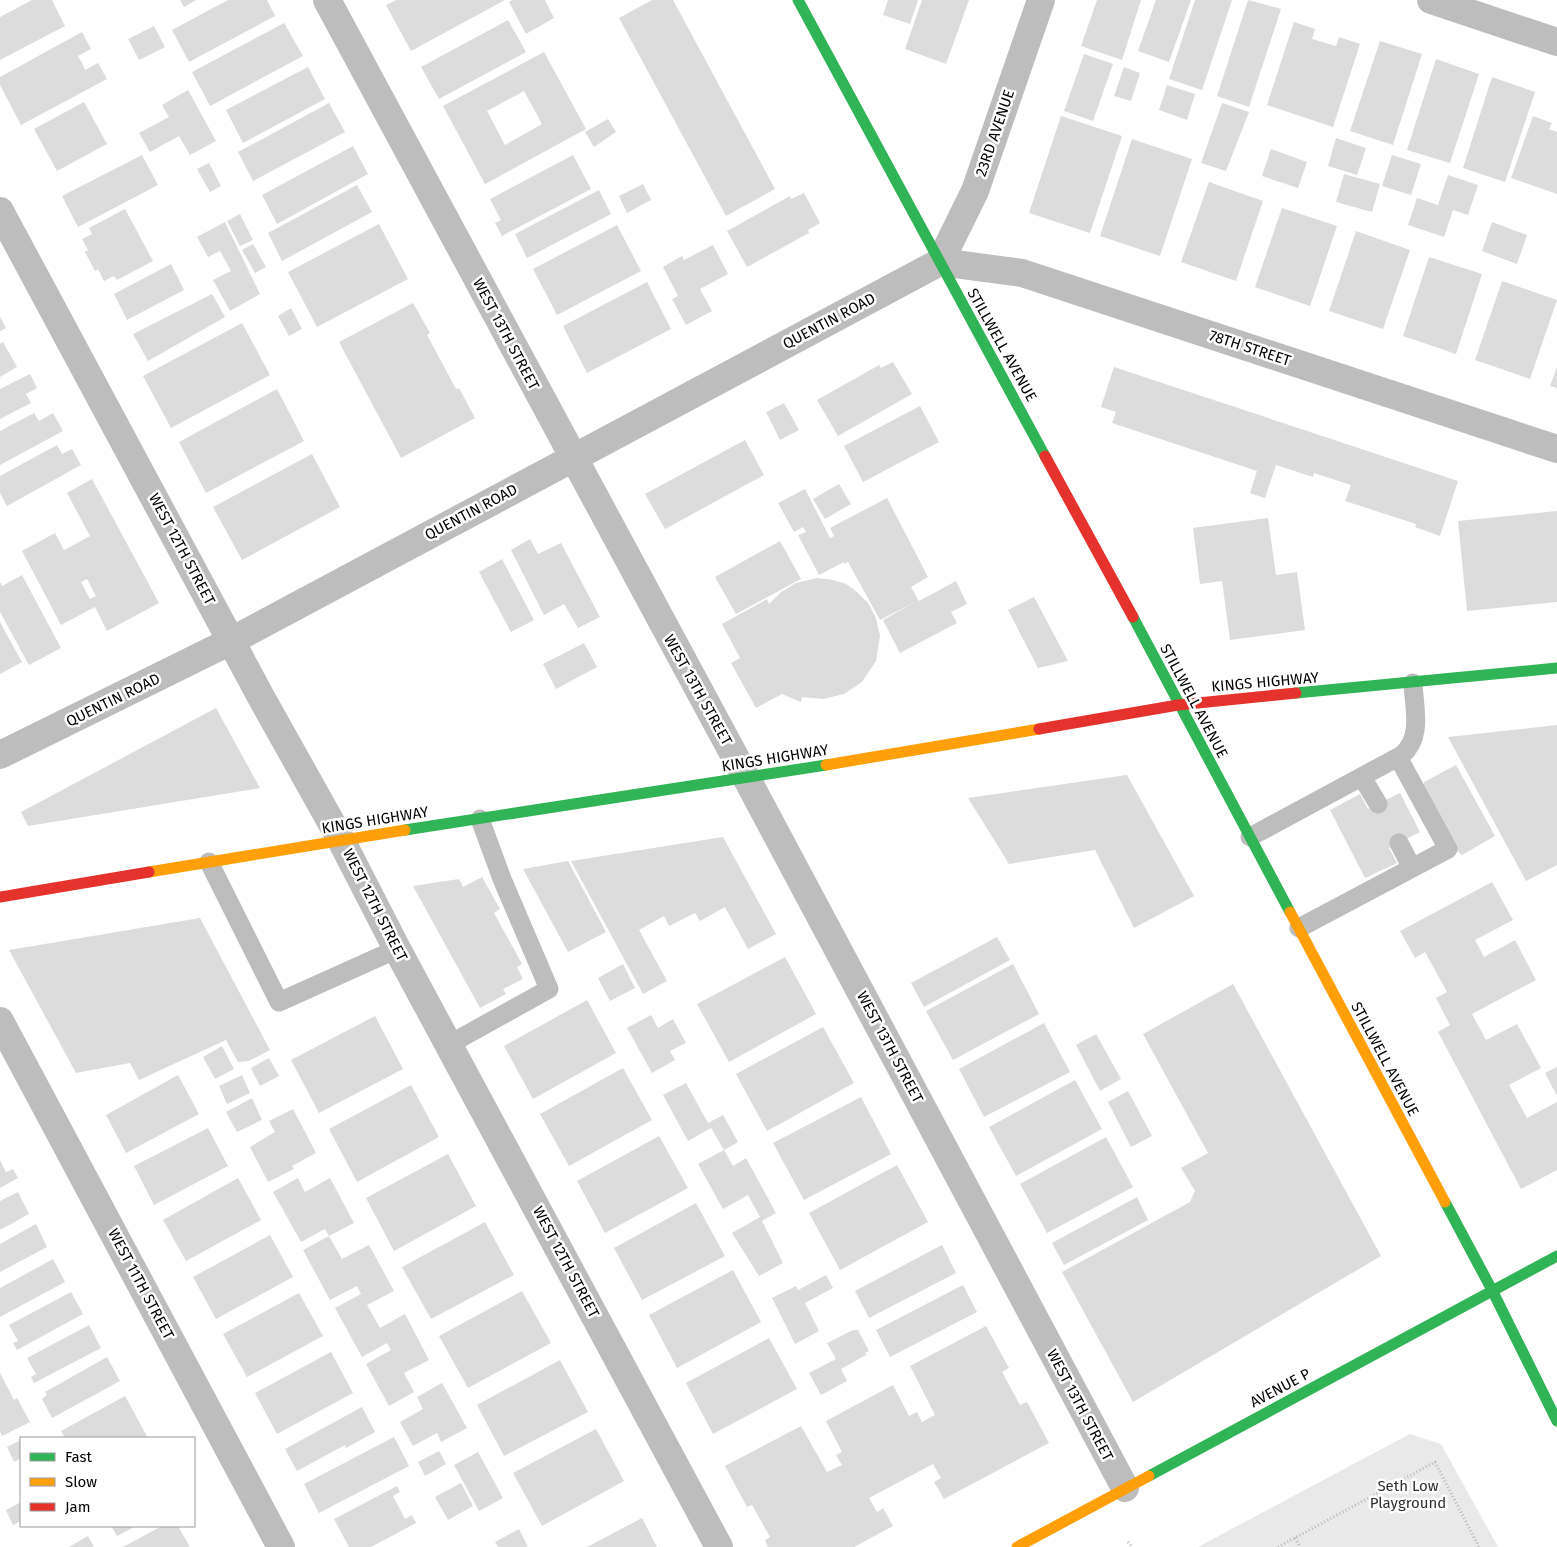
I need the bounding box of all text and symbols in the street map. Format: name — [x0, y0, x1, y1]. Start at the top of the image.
street label: 23RD AVENUE — [972, 87, 1018, 179]
street label: WEST 13TH STREET — [469, 275, 543, 393]
street label: STILLWELL AVENUE — [963, 285, 1041, 405]
street label: QUENTIN ROAD — [780, 289, 878, 353]
street label: 78TH STREET — [1207, 326, 1293, 370]
street label: QUENTIN ROAD — [422, 480, 520, 544]
street label: WEST 12TH STREET — [145, 490, 219, 608]
street label: WEST 13TH STREET — [660, 631, 736, 749]
street label: STILLWELL AVENUE — [1156, 641, 1232, 761]
street label: KINGS HIGHWAY — [1210, 668, 1320, 696]
street label: QUENTIN ROAD — [63, 669, 163, 731]
street label: KINGS HIGHWAY — [720, 741, 830, 775]
street label: KINGS HIGHWAY — [320, 803, 430, 837]
street label: WEST 12TH STREET — [339, 846, 411, 964]
street label: WEST 13TH STREET — [853, 988, 927, 1106]
street label: STILLWELL AVENUE — [1347, 999, 1423, 1119]
street label: WEST 12TH STREET — [529, 1203, 603, 1321]
street label: WEST 11TH STREET — [104, 1225, 178, 1343]
street label: WEST 13TH STREET — [1043, 1346, 1117, 1464]
street label: AVENUE P — [1247, 1365, 1313, 1411]
legend — [20, 1437, 195, 1527]
text: Fast — [65, 1448, 92, 1466]
text: Slow — [65, 1473, 97, 1491]
park label: Seth Low Playground — [1370, 1477, 1446, 1512]
text: Jam — [65, 1498, 91, 1516]

